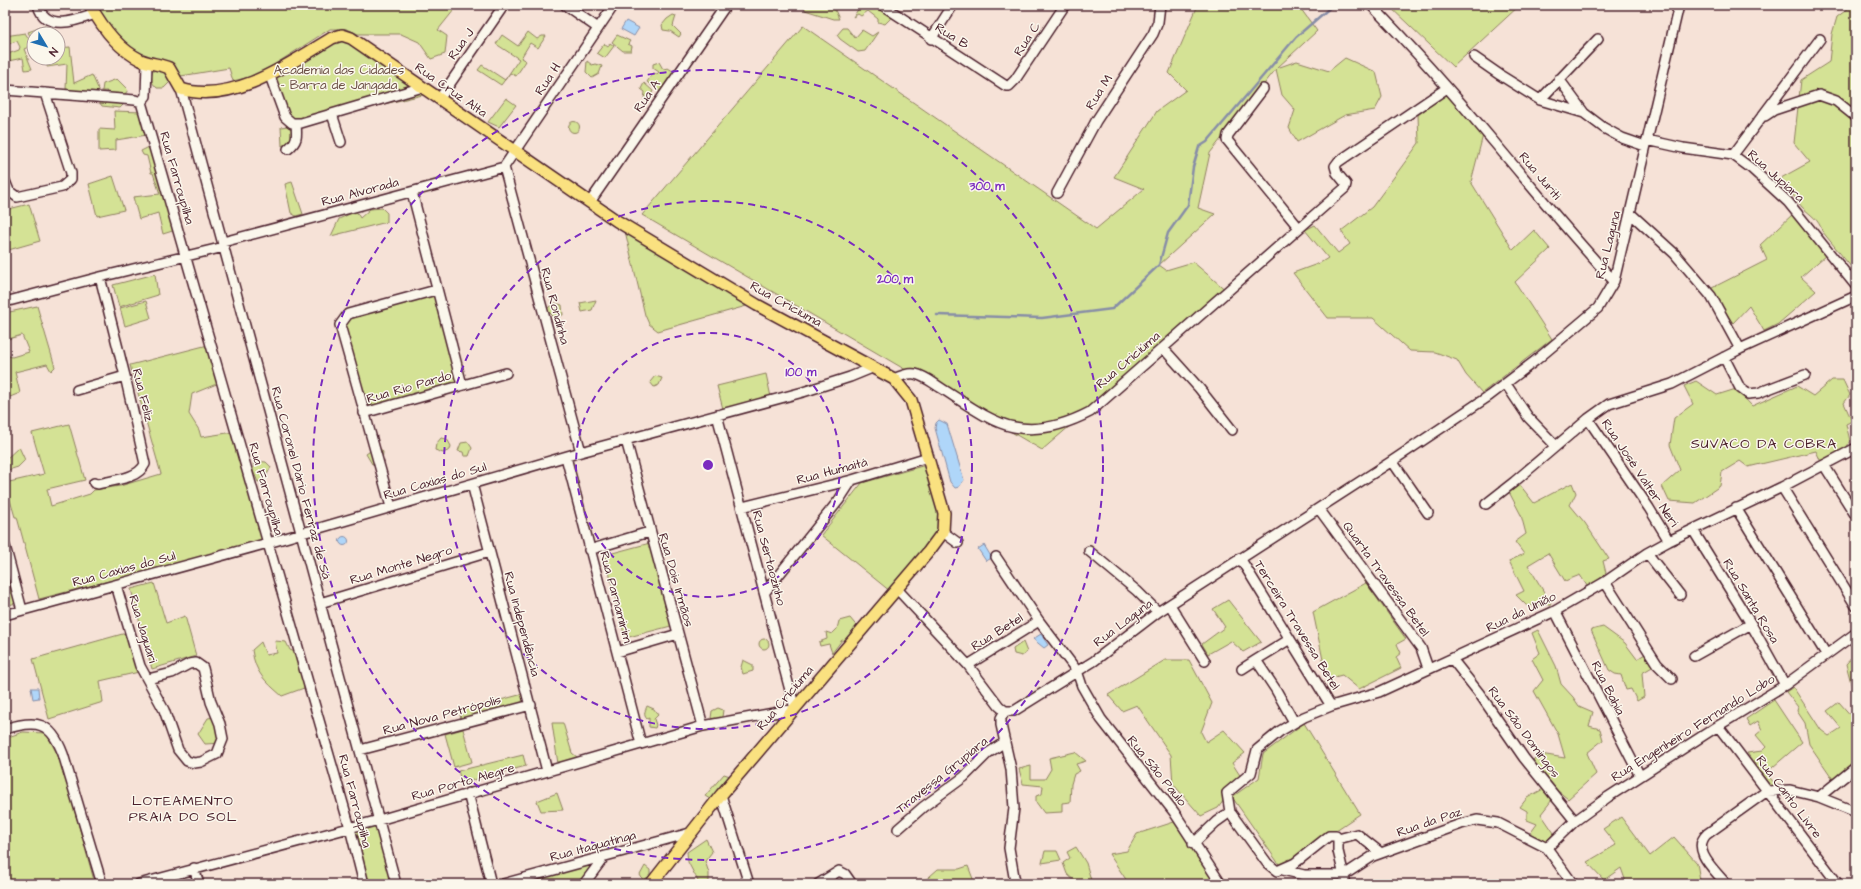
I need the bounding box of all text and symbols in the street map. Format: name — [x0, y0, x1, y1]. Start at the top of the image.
street label: Rua B — [932, 19, 972, 53]
street label: Rua C — [1009, 19, 1045, 59]
street label: Rua J — [444, 25, 478, 63]
north arrow — [26, 26, 66, 66]
text: N — [45, 45, 62, 59]
street label: Rua Cruz Alta — [411, 58, 491, 122]
street label: Rua H — [531, 59, 565, 99]
park label: Academia das Cidades - Barra de Jangada — [274, 61, 405, 95]
street label: Rua M — [1081, 71, 1117, 113]
street label: Rua A — [629, 76, 665, 116]
street label: Rua Farroupilha — [155, 129, 199, 227]
street label: Rua Jupiara — [1744, 146, 1809, 207]
street label: Rua Juriti — [1515, 148, 1565, 204]
street label: Rua Alvorada — [319, 173, 401, 211]
text: 300 m — [968, 178, 1005, 195]
street label: Rua Laguna — [1591, 209, 1626, 281]
street label: Rua Rondinha — [536, 266, 574, 347]
text: 200 m — [876, 271, 914, 288]
street label: Rua Criciuma — [747, 277, 825, 331]
street label: Rua Criciúma — [1092, 327, 1164, 393]
text: 100 m — [786, 364, 817, 381]
street label: Rua Rio Pardo — [364, 366, 454, 408]
street label: Rua Feliz — [128, 367, 158, 424]
street label: Rua Coronel Dário Ferraz de Sá — [267, 385, 336, 582]
street label: Rua José Valter Neri — [1597, 416, 1683, 530]
district label: SUVACO DA COBRA — [1691, 434, 1837, 454]
street label: Rua Farroupilha — [244, 440, 288, 538]
street label: Rua Humaitá — [795, 453, 870, 489]
street label: Rua Caxias do Sul — [382, 458, 488, 504]
centre of rings — [701, 458, 715, 472]
street label: Rua Sertaozinho — [748, 508, 791, 608]
street label: Quarta Travessa Betel — [1338, 518, 1434, 640]
street label: Rua Dois Irmãos — [654, 531, 698, 629]
street label: Rua Monte Negro — [348, 541, 455, 590]
street label: Rua Caxias do Sul — [70, 547, 178, 591]
street label: Rua Parnamirim — [595, 549, 637, 646]
street label: Rua Santa Rosa — [1719, 555, 1784, 647]
street label: Terceira Travessa Betel — [1250, 557, 1344, 693]
street label: Rua Independência — [499, 570, 545, 679]
street label: Rua da União — [1483, 587, 1560, 637]
street label: Rua Jaguari — [123, 593, 162, 666]
street label: Rua Laguna — [1090, 595, 1157, 652]
street label: Rua Betel — [968, 609, 1026, 655]
street label: Rua Bahia — [1587, 658, 1629, 719]
street label: Rua Criciúma — [753, 661, 818, 734]
street label: Rua Engenheiro Fernando Lobo — [1608, 670, 1780, 787]
street label: Rua São Domingos — [1483, 683, 1565, 782]
street label: Rua Nova Petrópolis — [381, 690, 504, 739]
street label: Travessa Grupiara — [892, 732, 992, 818]
street label: Rua São Paulo — [1123, 732, 1191, 811]
street label: Rua Farroupilha — [334, 752, 376, 850]
street label: Rua Canto Livre — [1752, 752, 1826, 842]
street label: Rua Porto Alegre — [409, 759, 517, 806]
district label: LOTEAMENTO PRAIA DO SOL — [129, 791, 237, 827]
street label: Rua da Paz — [1394, 802, 1464, 842]
street label: Rua Itaquatinga — [548, 826, 639, 867]

